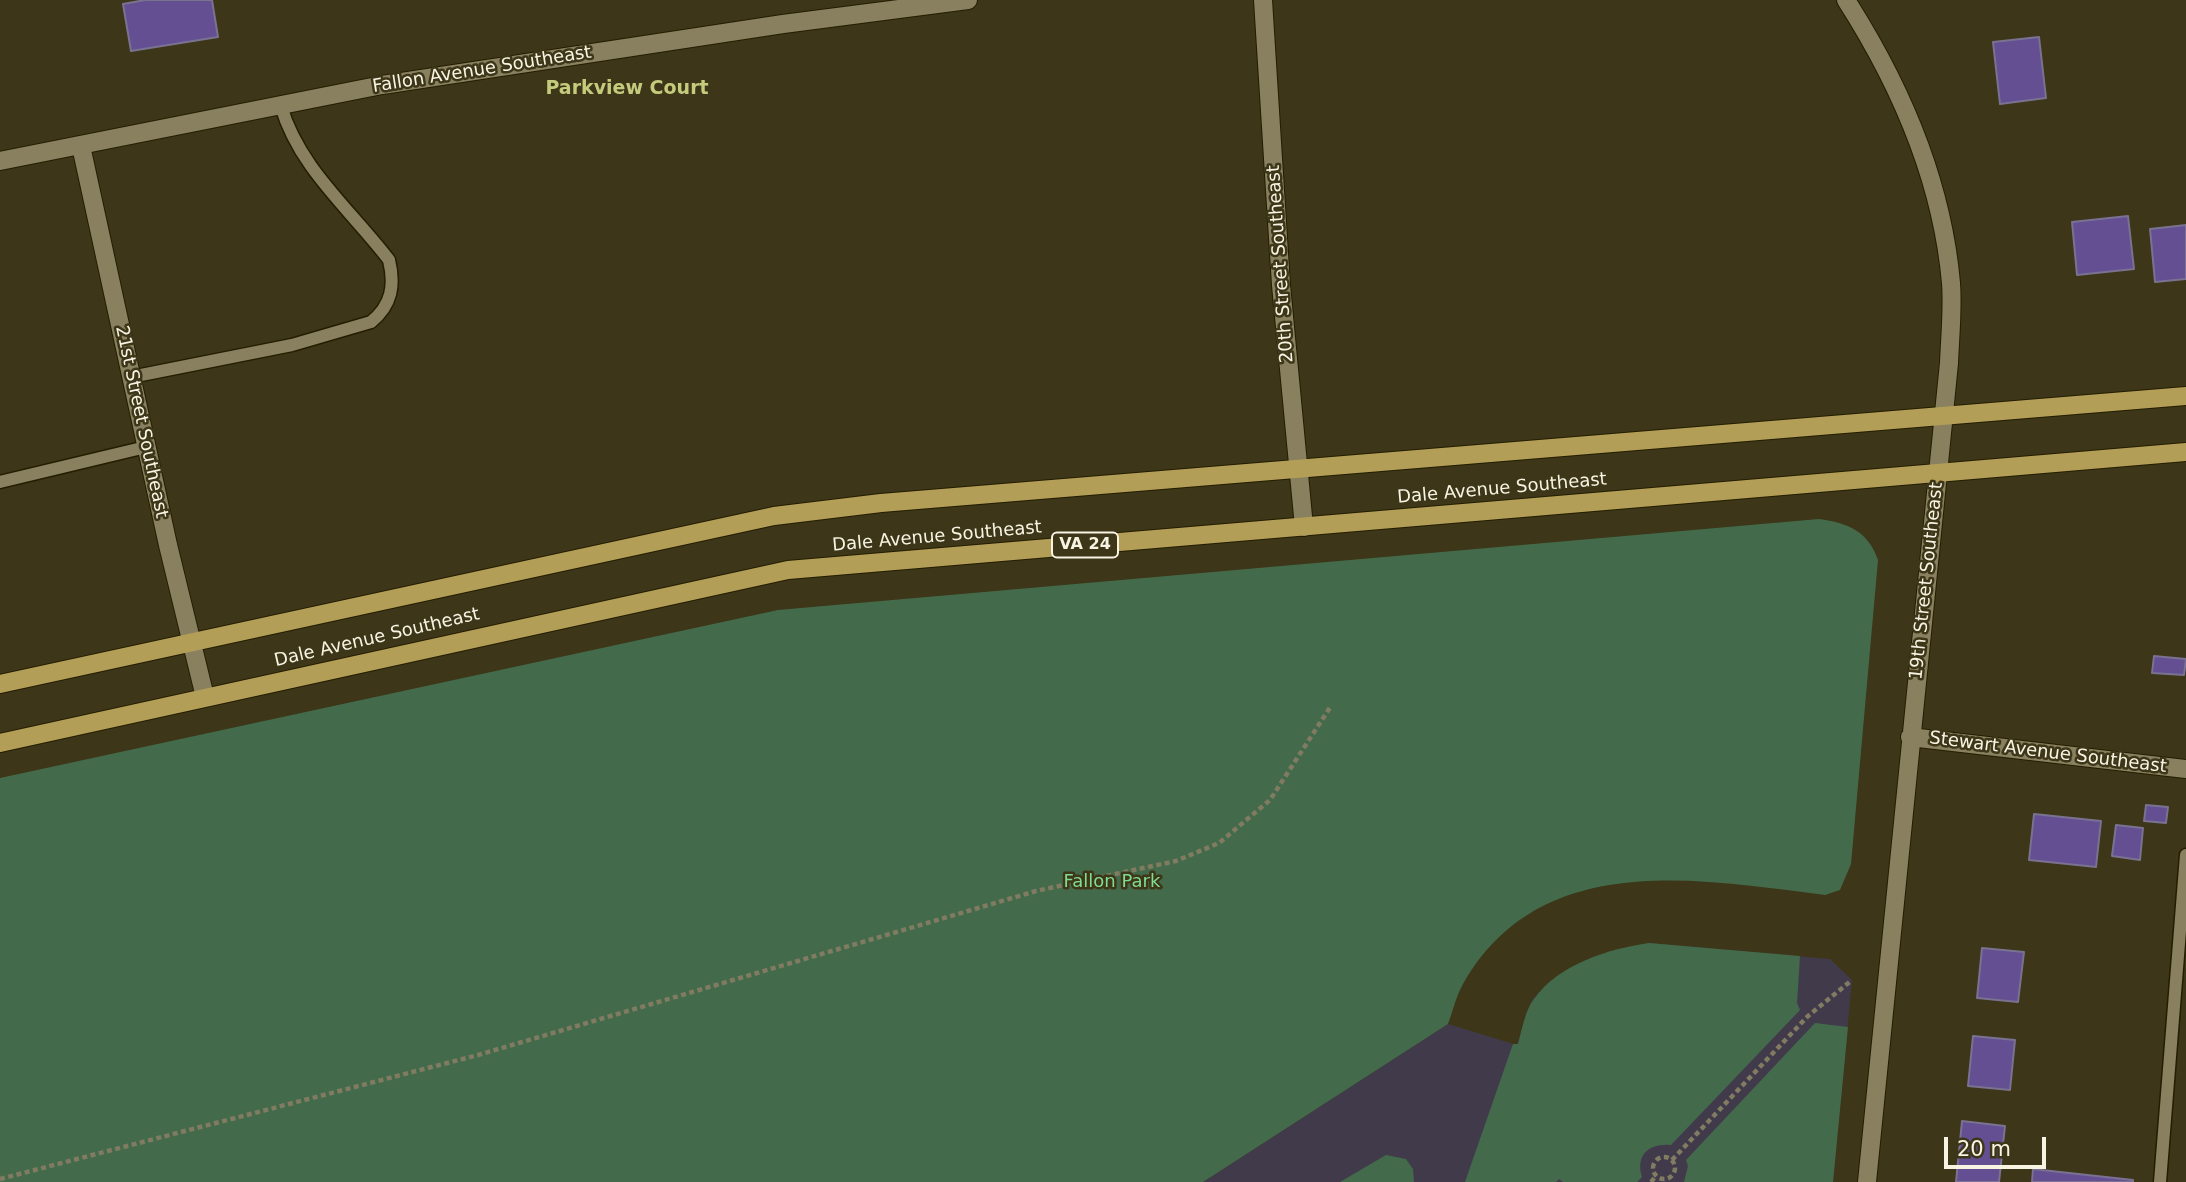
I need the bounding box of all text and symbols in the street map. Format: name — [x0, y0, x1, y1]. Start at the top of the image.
street label: Fallon Avenue Southeast — [371, 42, 593, 98]
district label: Parkview Court — [545, 78, 709, 100]
street label: 20th Street Southeast — [1263, 164, 1299, 364]
street label: 21st Street Southeast — [110, 324, 172, 520]
street label: Dale Avenue Southeast — [1396, 469, 1608, 509]
street label: 19th Street Southeast — [1906, 481, 1948, 681]
street label: Dale Avenue Southeast — [831, 517, 1043, 557]
road number: VA 24 — [1052, 532, 1118, 558]
street label: Dale Avenue Southeast — [272, 604, 482, 672]
street label: Stewart Avenue Southeast — [1928, 728, 2168, 778]
park label: Fallon Park — [1064, 871, 1160, 893]
scale bar — [1948, 1122, 2050, 1166]
text: 20 m — [1957, 1137, 2011, 1161]

